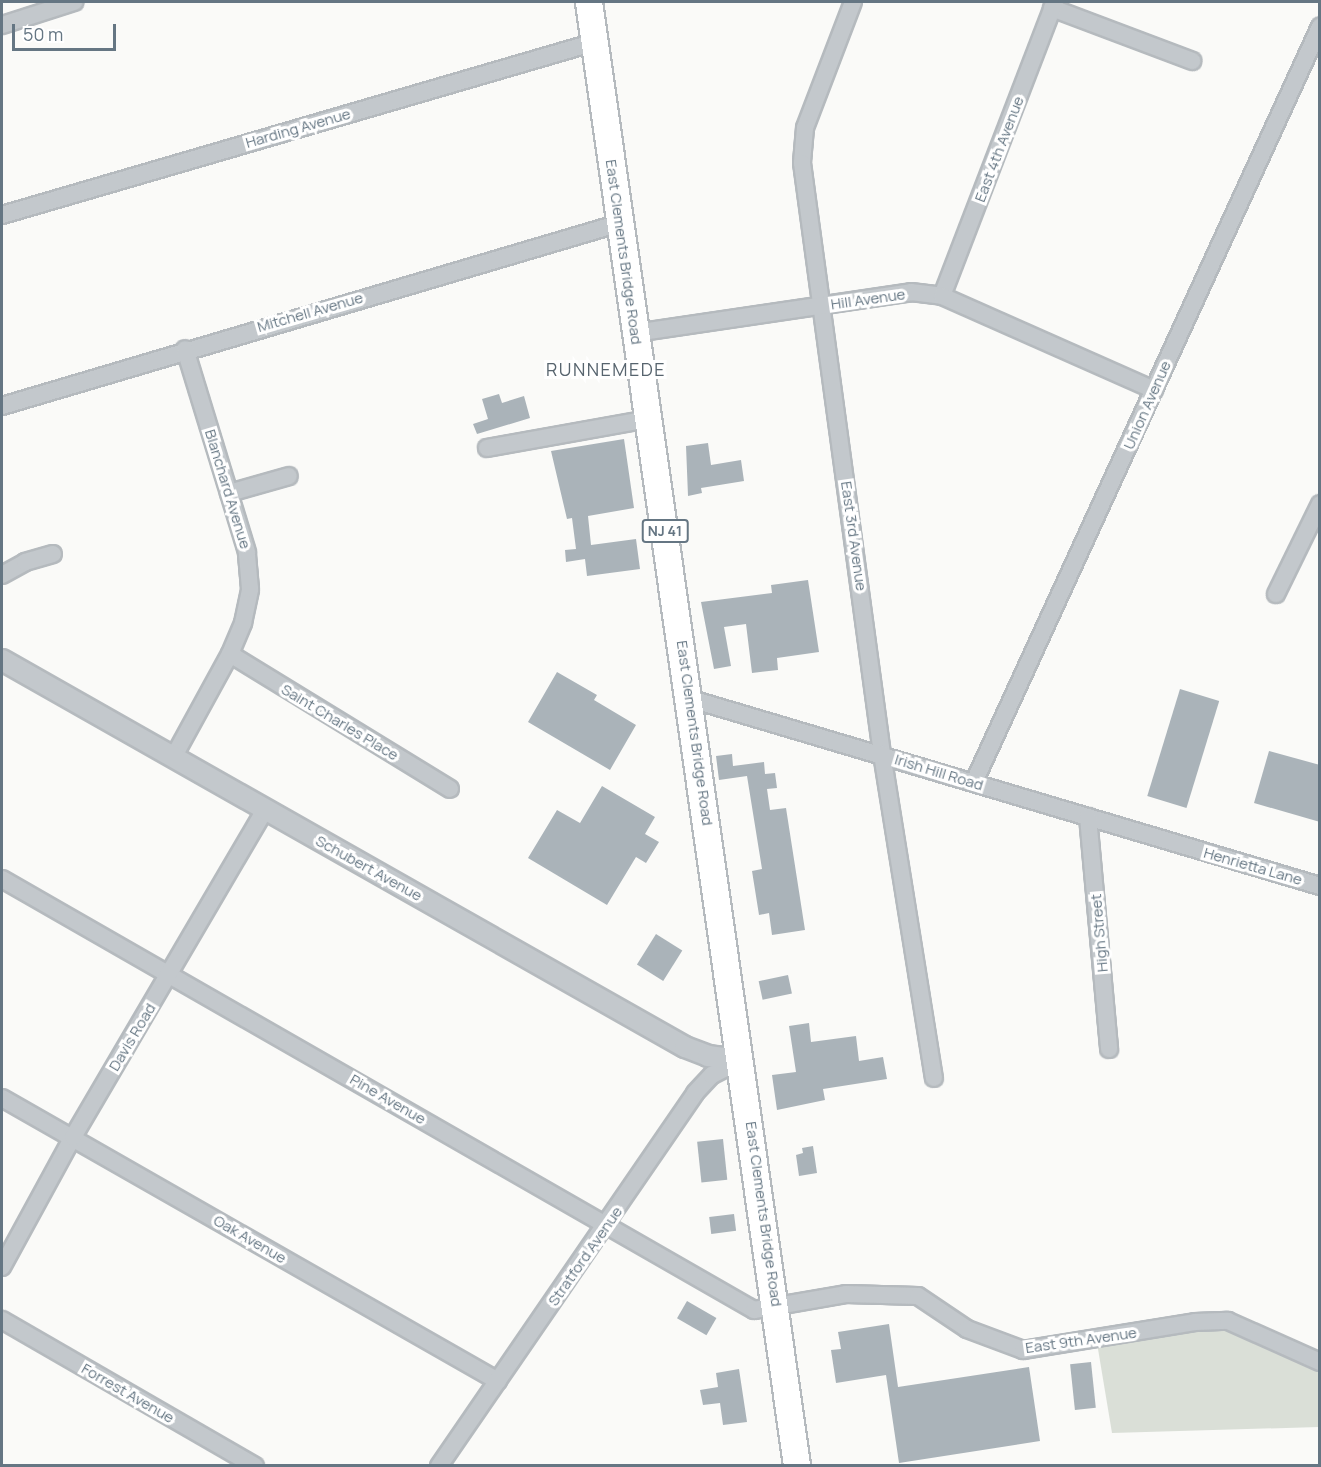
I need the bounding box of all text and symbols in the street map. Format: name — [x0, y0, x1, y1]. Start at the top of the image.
scale bar — [15, 12, 118, 50]
text: 50 m — [23, 22, 63, 46]
street label: East 4th Avenue — [971, 94, 1027, 204]
street label: Harding Avenue — [243, 104, 353, 152]
street label: East Clements Bridge Road — [602, 158, 646, 346]
street label: Hill Avenue — [830, 285, 906, 313]
street label: Mitchell Avenue — [255, 288, 365, 336]
district label: RUNNEMEDE — [546, 358, 666, 380]
street label: Union Avenue — [1119, 358, 1175, 452]
street label: Blanchard Avenue — [201, 427, 255, 551]
street label: East 3rd Avenue — [837, 480, 871, 592]
road number: NJ 41 — [641, 520, 689, 542]
street label: East Clements Bridge Road — [673, 639, 717, 827]
street label: Saint Charles Place — [278, 680, 402, 764]
street label: Irish Hill Road — [893, 750, 985, 794]
street label: Schubert Avenue — [313, 831, 425, 905]
street label: Henrietta Lane — [1202, 843, 1304, 889]
street label: High Street — [1087, 893, 1111, 973]
street label: Davis Road — [105, 1000, 159, 1074]
street label: Pine Avenue — [347, 1070, 429, 1128]
street label: East Clements Bridge Road — [742, 1120, 786, 1308]
street label: Stratford Avenue — [544, 1203, 626, 1309]
street label: Oak Avenue — [210, 1211, 290, 1267]
street label: East 9th Avenue — [1024, 1323, 1138, 1357]
street label: Forrest Avenue — [79, 1359, 177, 1427]

